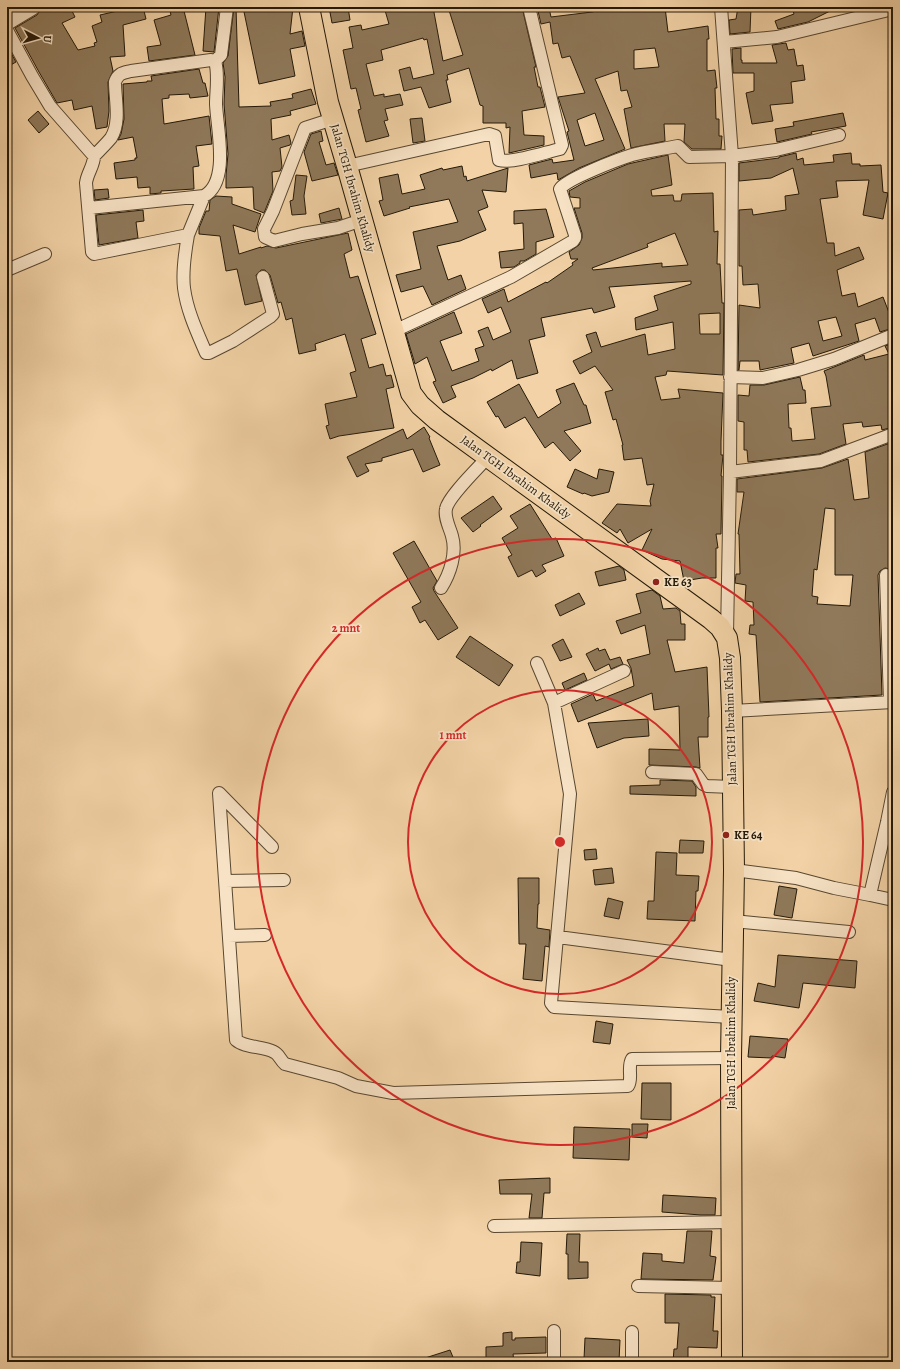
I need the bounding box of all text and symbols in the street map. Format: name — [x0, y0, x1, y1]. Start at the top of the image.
north arrow — [18, 18, 58, 58]
text: U — [40, 35, 55, 44]
street label: Jalan TGH Ibrahim Khalidy — [327, 122, 379, 255]
street label: Jalan TGH Ibrahim Khalidy — [458, 432, 575, 523]
place label: KE 63 — [664, 574, 692, 590]
marker: KE 63 — [651, 577, 661, 587]
text: 2 mnt — [332, 620, 360, 636]
street label: Jalan TGH Ibrahim Khalidy — [720, 652, 740, 786]
text: 1 mnt — [439, 727, 467, 743]
place label: KE 64 — [734, 827, 763, 843]
marker: KE 64 — [721, 830, 731, 840]
centre of rings — [553, 835, 567, 849]
street label: Jalan TGH Ibrahim Khalidy — [723, 976, 739, 1109]

